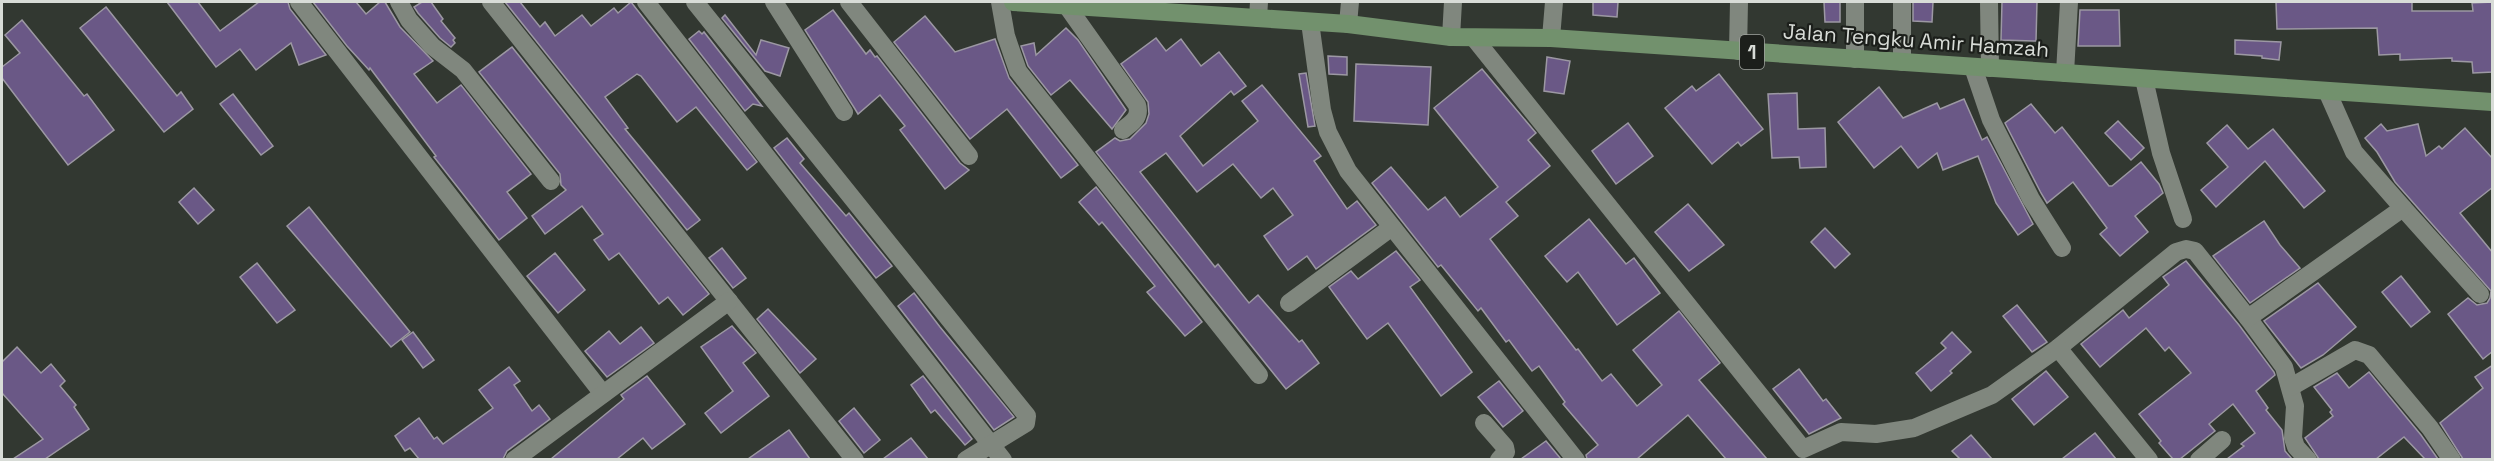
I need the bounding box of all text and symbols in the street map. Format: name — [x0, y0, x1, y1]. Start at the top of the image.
street label: Jalan Tengku Amir Hamzah — [1782, 17, 2050, 63]
road number: 1 — [1740, 35, 1764, 69]

